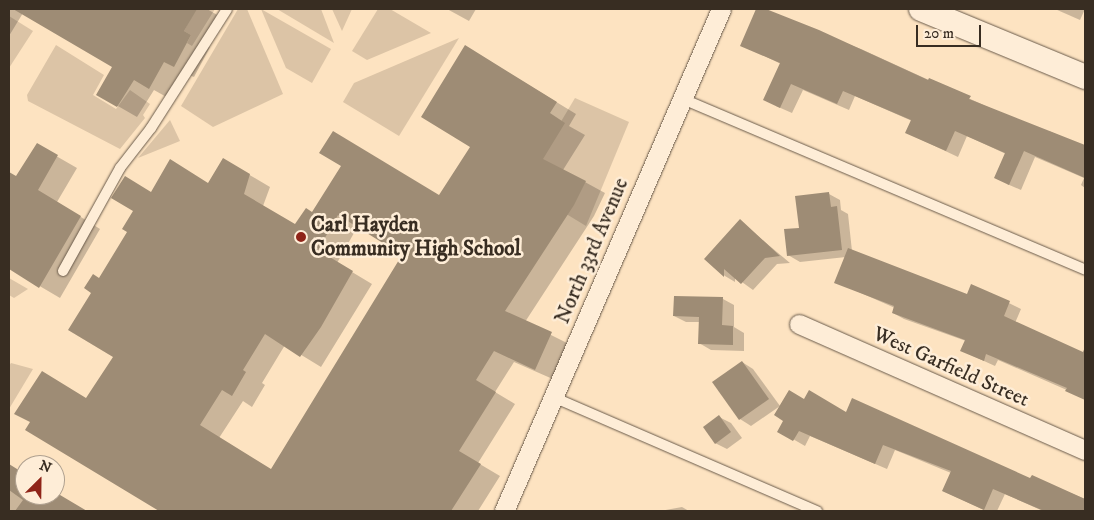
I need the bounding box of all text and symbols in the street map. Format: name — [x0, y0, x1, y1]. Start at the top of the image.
scale bar — [919, 15, 984, 47]
text: 20 m — [924, 24, 954, 43]
street label: North 33rd Avenue — [550, 174, 634, 328]
place label: Carl Hayden Community High School — [311, 212, 521, 262]
marker: Carl Hayden Community High School — [295, 231, 307, 243]
street label: West Garfield Street — [869, 321, 1033, 413]
north arrow — [15, 455, 65, 505]
text: N — [37, 457, 54, 478]

